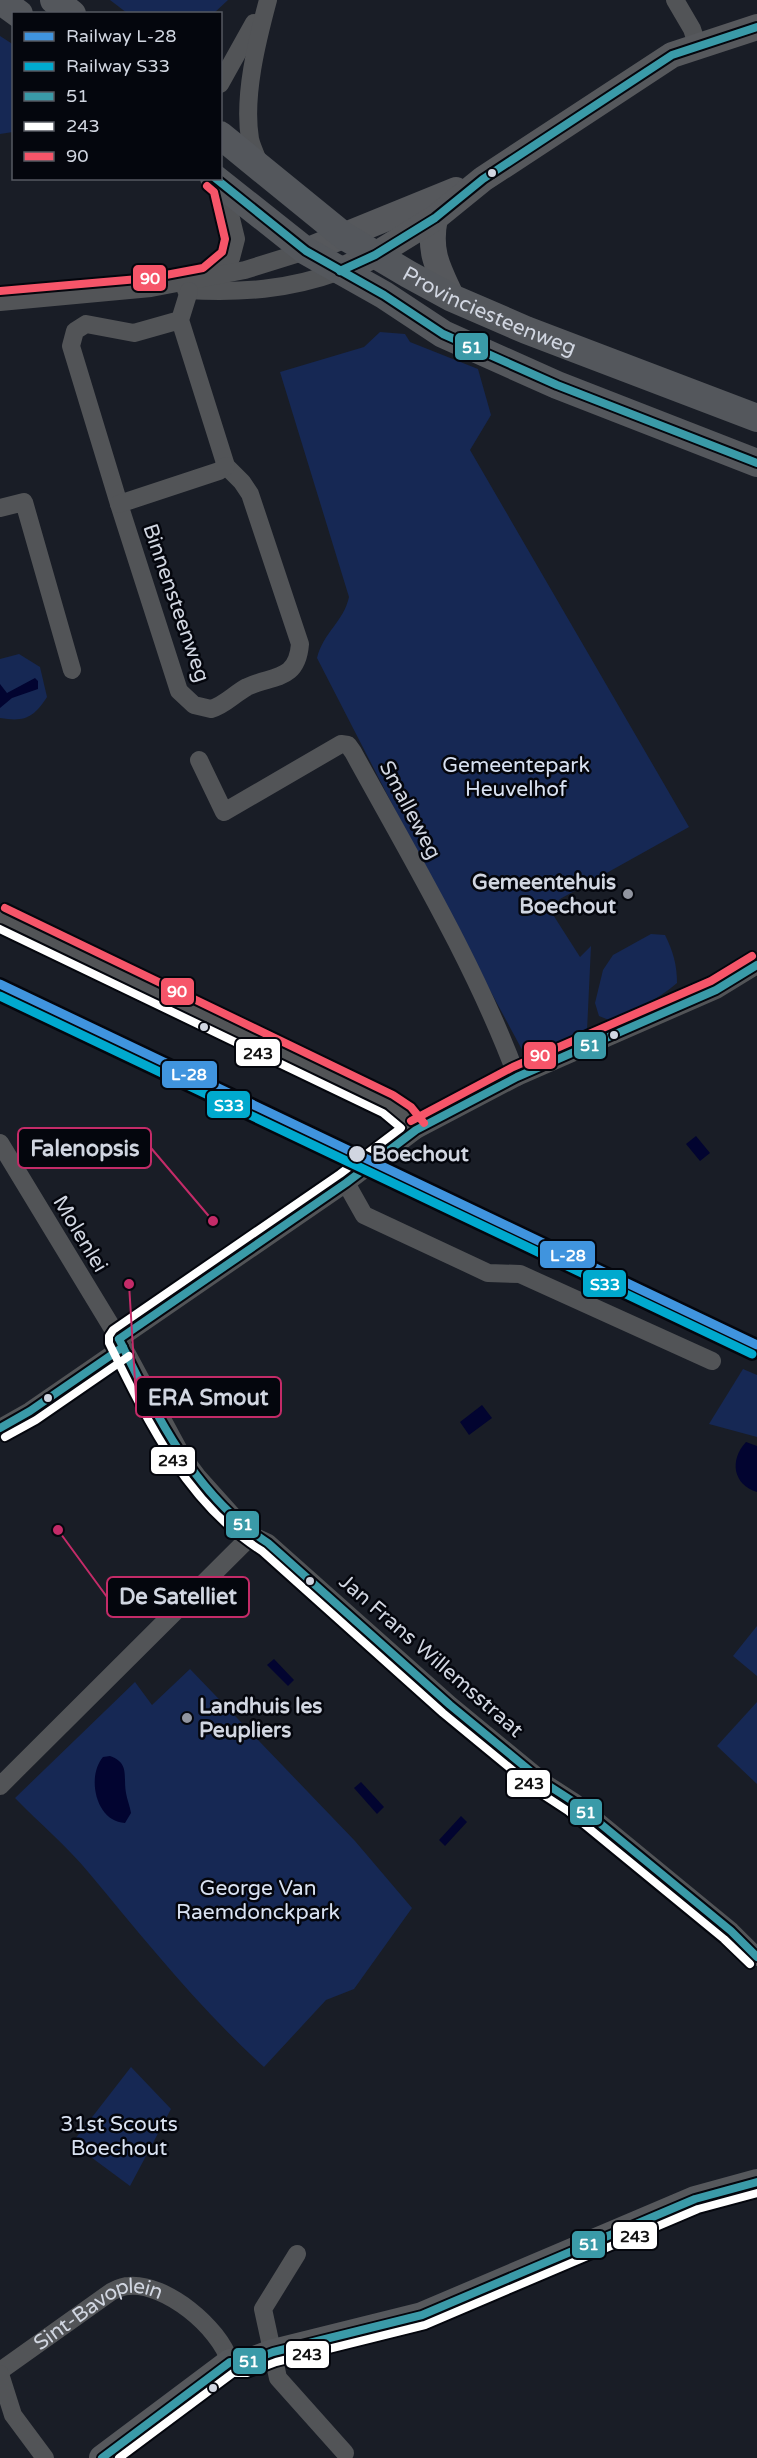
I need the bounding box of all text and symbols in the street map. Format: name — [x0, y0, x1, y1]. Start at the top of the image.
legend — [12, 12, 222, 180]
text: Railway L-28 — [66, 25, 177, 47]
text: Railway S33 — [66, 55, 170, 77]
text: 51 — [66, 85, 89, 107]
text: 243 — [66, 115, 100, 137]
text: 90 — [66, 145, 89, 167]
unlabelled marker — [486, 167, 498, 179]
street label: Provinciesteenweg — [398, 261, 580, 360]
line badge: 90 — [132, 264, 167, 292]
text: 90 — [140, 269, 160, 289]
line badge: 51 — [454, 332, 489, 361]
text: 51 — [462, 338, 482, 358]
street label: Binnensteenweg — [137, 521, 215, 685]
park label: Gemeentepark Heuvelhof — [442, 753, 590, 802]
street label: Smalleweg — [374, 757, 446, 863]
place label: Gemeentehuis Boechout — [472, 870, 616, 919]
marker: Gemeentehuis Boechout — [621, 887, 635, 901]
line badge: 90 — [160, 977, 195, 1006]
text: 90 — [167, 982, 187, 1002]
unlabelled marker — [198, 1021, 210, 1033]
unlabelled marker — [608, 1029, 620, 1041]
line badge: 51 — [573, 1031, 607, 1060]
text: 51 — [580, 1036, 600, 1056]
line badge: 243 — [235, 1038, 281, 1067]
line badge: 90 — [523, 1041, 557, 1070]
text: 243 — [243, 1044, 273, 1064]
text: 90 — [530, 1046, 550, 1066]
line badge: L-28 — [161, 1060, 218, 1089]
text: L-28 — [171, 1065, 207, 1085]
line badge: S33 — [206, 1090, 251, 1119]
text: S33 — [214, 1096, 244, 1116]
callout: Falenopsis — [18, 1128, 151, 1168]
text: Falenopsis — [30, 1136, 140, 1162]
place label: Boechout — [372, 1142, 469, 1167]
marker: Boechout — [347, 1144, 367, 1164]
street label: Molenlei — [47, 1191, 113, 1277]
line badge: L-28 — [539, 1240, 596, 1269]
text: L-28 — [550, 1246, 586, 1266]
line badge: S33 — [582, 1269, 627, 1298]
text: S33 — [590, 1275, 620, 1295]
callout: ERA Smout — [136, 1377, 281, 1417]
text: ERA Smout — [148, 1385, 269, 1411]
unlabelled marker — [42, 1392, 54, 1404]
line badge: 243 — [150, 1446, 196, 1475]
text: 243 — [158, 1451, 188, 1471]
line badge: 51 — [225, 1510, 260, 1539]
text: 51 — [233, 1515, 253, 1535]
street label: Jan Frans Willemsstraat — [334, 1569, 528, 1743]
unlabelled marker — [304, 1575, 316, 1587]
callout: De Satelliet — [107, 1577, 249, 1617]
text: De Satelliet — [119, 1584, 238, 1610]
place label: Landhuis les Peupliers — [199, 1694, 322, 1743]
marker: Landhuis les Peupliers — [180, 1711, 194, 1725]
line badge: 243 — [506, 1769, 551, 1798]
text: 243 — [514, 1774, 544, 1794]
line badge: 51 — [569, 1798, 603, 1826]
text: 51 — [576, 1803, 596, 1823]
park label: George Van Raemdonckpark — [176, 1876, 340, 1925]
park label: 31st Scouts Boechout — [60, 2112, 178, 2161]
line badge: 243 — [612, 2221, 658, 2250]
text: 243 — [620, 2227, 650, 2247]
line badge: 51 — [571, 2230, 606, 2259]
text: 51 — [579, 2235, 599, 2255]
street label: Sint-Bavoplein — [29, 2273, 167, 2356]
line badge: 243 — [285, 2340, 330, 2369]
text: 243 — [292, 2345, 322, 2365]
line badge: 51 — [232, 2347, 267, 2375]
text: 51 — [239, 2352, 259, 2372]
unlabelled marker — [207, 2382, 219, 2394]

